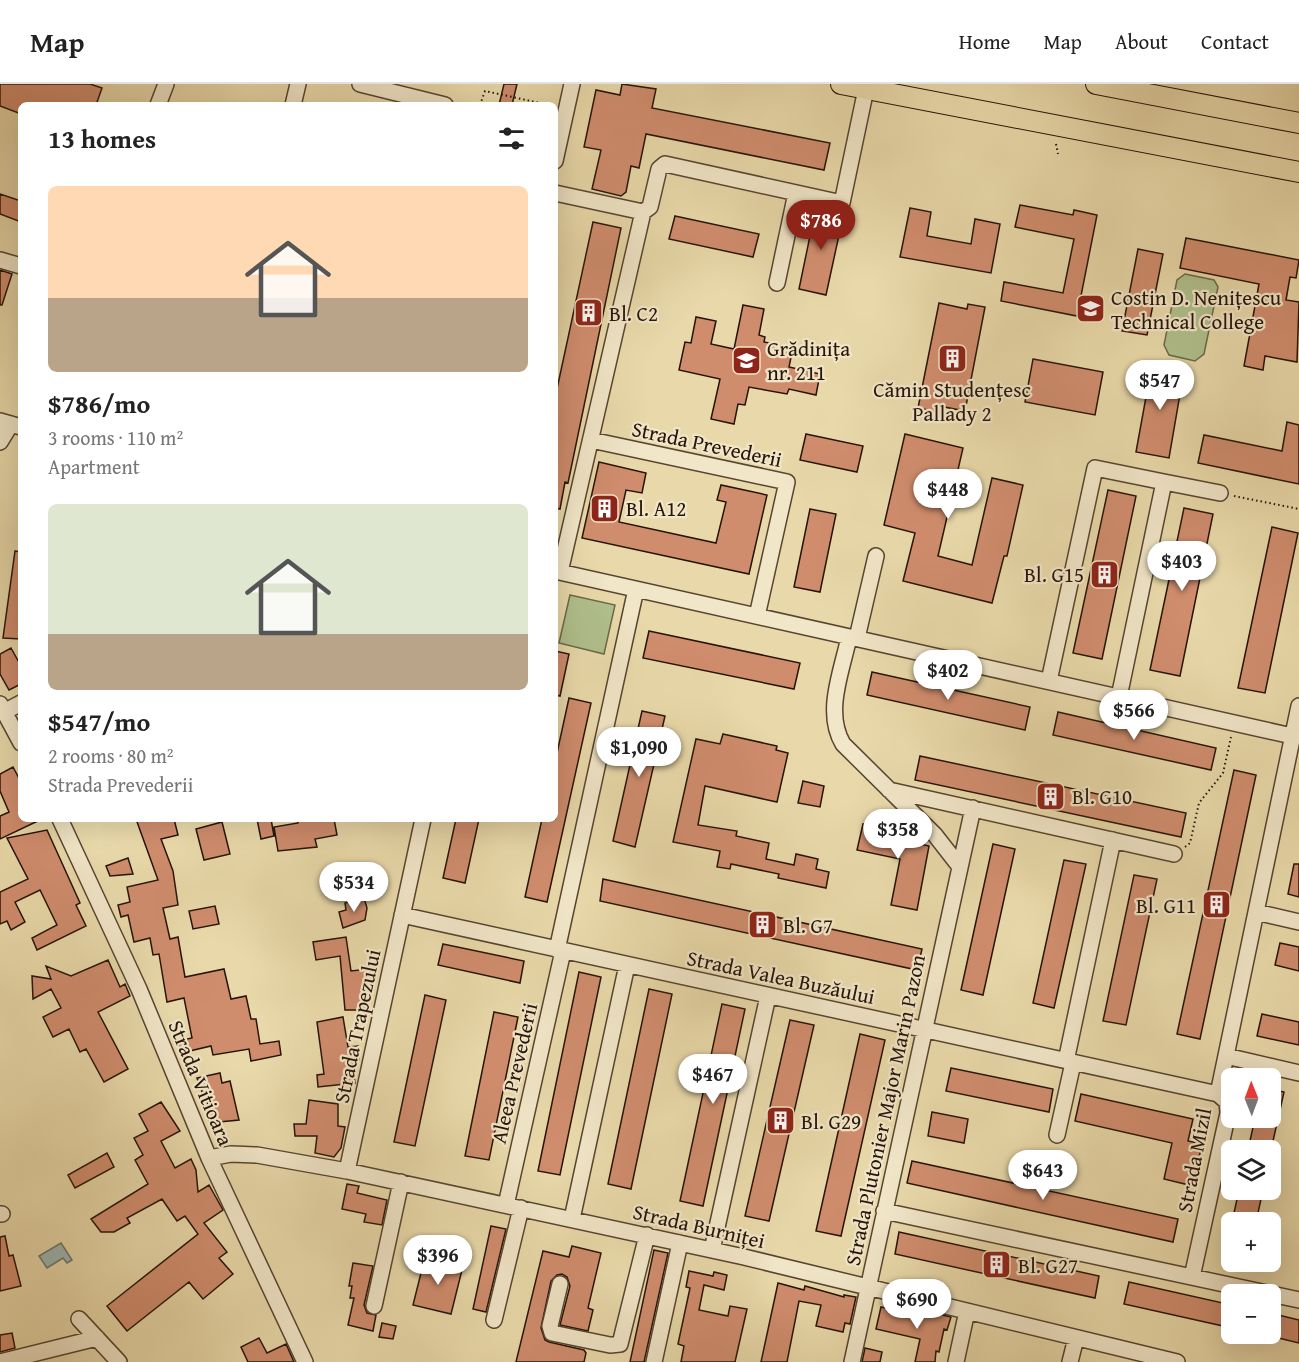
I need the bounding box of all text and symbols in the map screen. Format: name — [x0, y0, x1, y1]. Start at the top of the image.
text: Map — [30, 21, 84, 62]
text: Home — [959, 26, 1010, 57]
text: Map — [1043, 26, 1082, 57]
text: About — [1115, 26, 1168, 57]
text: Contact — [1201, 26, 1269, 57]
text: 13 homes — [48, 119, 156, 158]
icon: filters — [495, 122, 528, 155]
pin: $786 — [785, 200, 857, 251]
text: $786 — [800, 205, 842, 234]
icon: home — [234, 225, 342, 333]
place label: Costin D. Nenițescu Technical College — [1111, 282, 1282, 337]
school or university icon: Costin D. Nenițescu Technical College — [1074, 293, 1106, 325]
building icon: Bl. C2 — [572, 297, 604, 329]
place label: Bl. C2 — [609, 298, 658, 329]
place label: Grădinița nr. 211 — [767, 333, 850, 388]
building icon: Cămin Studențesc Pallady 2 — [936, 342, 968, 374]
school or university icon: Grădinița nr. 211 — [730, 344, 762, 376]
pin: $547 — [1124, 360, 1196, 411]
text: $547 — [1139, 365, 1181, 394]
place label: Cămin Studențesc Pallady 2 — [873, 374, 1031, 429]
text: $786/mo — [48, 384, 150, 423]
street label: Strada Prevederii — [629, 413, 785, 475]
text: 3 rooms · 110 m² — [48, 423, 183, 452]
text: Apartment — [48, 452, 140, 481]
pin: $448 — [912, 469, 984, 520]
text: $448 — [927, 474, 969, 503]
building icon: Bl. A12 — [589, 492, 621, 524]
place label: Bl. A12 — [626, 493, 686, 524]
pin: $403 — [1146, 541, 1218, 592]
icon: home — [234, 543, 342, 651]
text: $403 — [1161, 546, 1203, 575]
building icon: Bl. G15 — [1089, 558, 1121, 590]
place label: Bl. G15 — [1024, 559, 1084, 590]
pin: $402 — [912, 650, 984, 701]
text: $402 — [927, 655, 969, 684]
pin: $566 — [1098, 690, 1170, 741]
text: $566 — [1113, 695, 1155, 724]
text: $547/mo — [48, 702, 150, 741]
pin: $1,090 — [590, 727, 688, 778]
text: $1,090 — [610, 732, 668, 761]
text: 2 rooms · 80 m² — [48, 741, 174, 770]
text: Strada Prevederii — [48, 770, 193, 799]
building icon: Bl. G10 — [1035, 780, 1067, 812]
place label: Bl. G10 — [1072, 781, 1132, 812]
pin: $358 — [862, 809, 934, 860]
text: $358 — [877, 814, 919, 843]
pin: $534 — [318, 862, 390, 913]
text: $534 — [333, 867, 375, 896]
building icon: Bl. G11 — [1201, 889, 1233, 921]
place label: Bl. G11 — [1136, 890, 1196, 921]
building icon: Bl. G7 — [746, 909, 778, 941]
place label: Bl. G7 — [783, 910, 833, 941]
street label: Strada Valea Buzăului — [684, 942, 878, 1012]
street label: Strada Trapezului — [326, 946, 388, 1106]
street label: Strada Plutonier Major Marin Pazon — [837, 951, 933, 1268]
street label: Aleea Prevederii — [483, 999, 545, 1146]
street label: Strada Vitioara — [161, 1015, 241, 1151]
pin: $467 — [677, 1054, 749, 1105]
text: $467 — [692, 1059, 734, 1088]
north arrow — [1221, 1068, 1281, 1128]
map controls — [1221, 1068, 1281, 1344]
building icon: Bl. G29 — [764, 1105, 796, 1137]
street label: Strada Mizil — [1169, 1105, 1219, 1215]
place label: Bl. G29 — [801, 1106, 861, 1137]
button: layers — [1221, 1140, 1281, 1200]
pin: $643 — [1007, 1150, 1079, 1201]
text: $643 — [1022, 1155, 1064, 1184]
street label: Strada Burniței — [630, 1196, 768, 1256]
button: + — [1221, 1212, 1281, 1272]
pin: $396 — [402, 1235, 474, 1286]
text: $396 — [417, 1240, 459, 1269]
building icon: Bl. G27 — [981, 1249, 1013, 1281]
place label: Bl. G27 — [1018, 1250, 1078, 1281]
pin: $690 — [881, 1279, 953, 1330]
text: $690 — [896, 1284, 938, 1313]
button: − — [1221, 1284, 1281, 1344]

